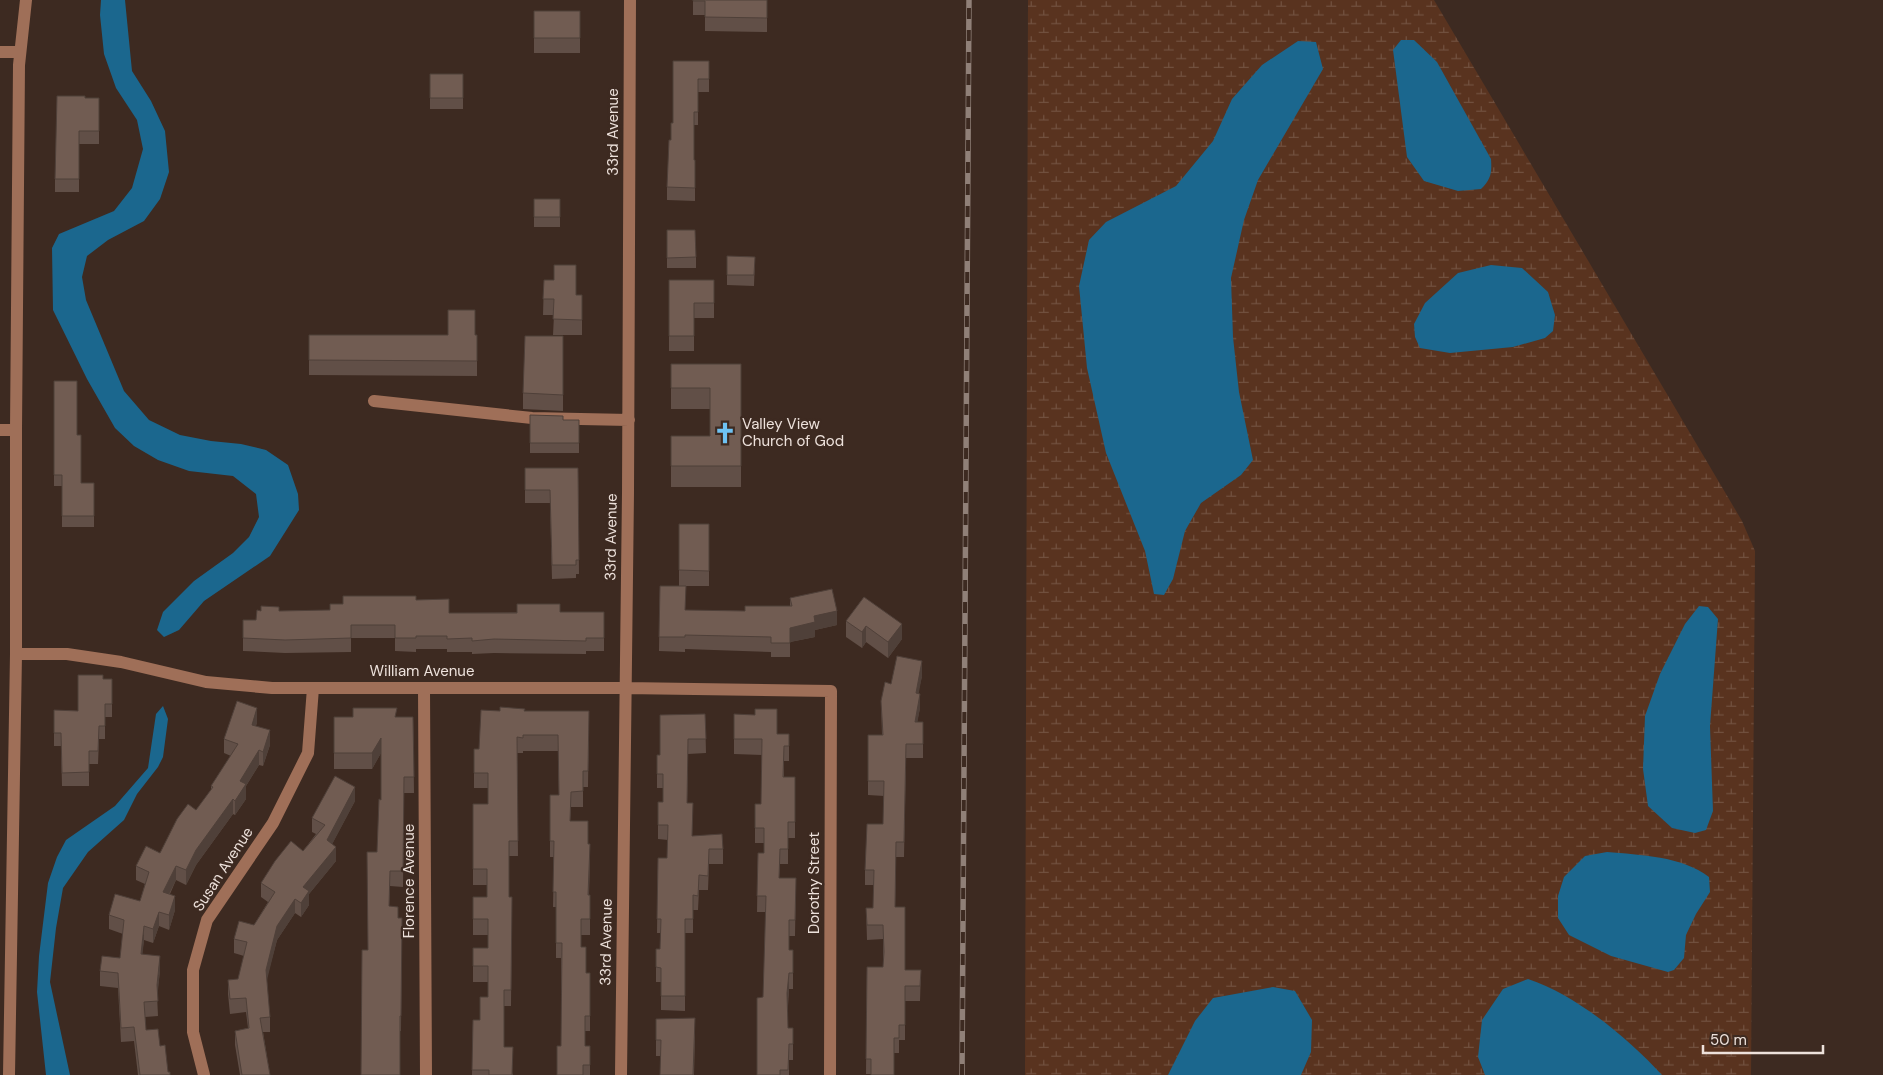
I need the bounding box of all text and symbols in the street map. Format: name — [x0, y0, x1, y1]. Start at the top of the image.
street label: 33rd Avenue — [603, 88, 623, 176]
place label: Valley View Church of God — [742, 414, 844, 451]
church icon: Valley View Church of God — [712, 420, 738, 446]
street label: 33rd Avenue — [600, 493, 622, 581]
street label: William Avenue — [370, 661, 474, 681]
street label: Susan Avenue — [188, 823, 258, 915]
street label: Florence Avenue — [399, 824, 419, 938]
street label: Dorothy Street — [804, 832, 824, 934]
street label: 33rd Avenue — [595, 898, 617, 986]
scale bar — [1703, 1022, 1823, 1054]
text: 50 m — [1710, 1030, 1747, 1050]

